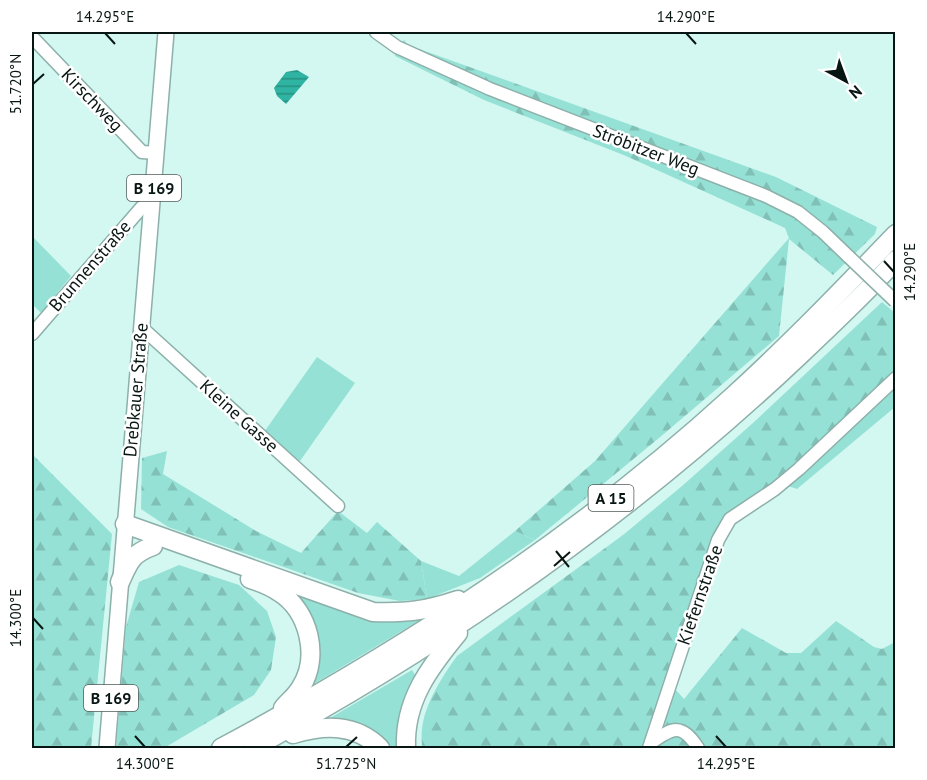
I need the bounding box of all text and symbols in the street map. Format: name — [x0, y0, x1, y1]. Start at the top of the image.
text: 14.295°E — [76, 7, 134, 26]
text: 14.290°E — [657, 7, 715, 26]
north arrow — [816, 51, 876, 111]
text: 51.720°N — [6, 54, 25, 114]
street label: Kirschweg — [57, 63, 128, 136]
text: N — [845, 81, 866, 103]
street label: Ströbitzer Weg — [590, 119, 703, 180]
road number: B 169 — [127, 175, 181, 201]
street label: Brunnenstraße — [44, 215, 136, 316]
text: 14.290°E — [900, 243, 919, 301]
street label: Drebkauer Straße — [118, 322, 153, 458]
street label: Kleine Gasse — [195, 374, 284, 457]
road number: A 15 — [588, 485, 634, 511]
street label: Kiefernstraße — [672, 542, 727, 648]
text: 14.300°E — [6, 589, 25, 647]
road number: B 169 — [84, 685, 138, 711]
text: 14.300°E — [116, 754, 174, 773]
text: 51.725°N — [316, 754, 376, 773]
text: 14.295°E — [697, 754, 755, 773]

